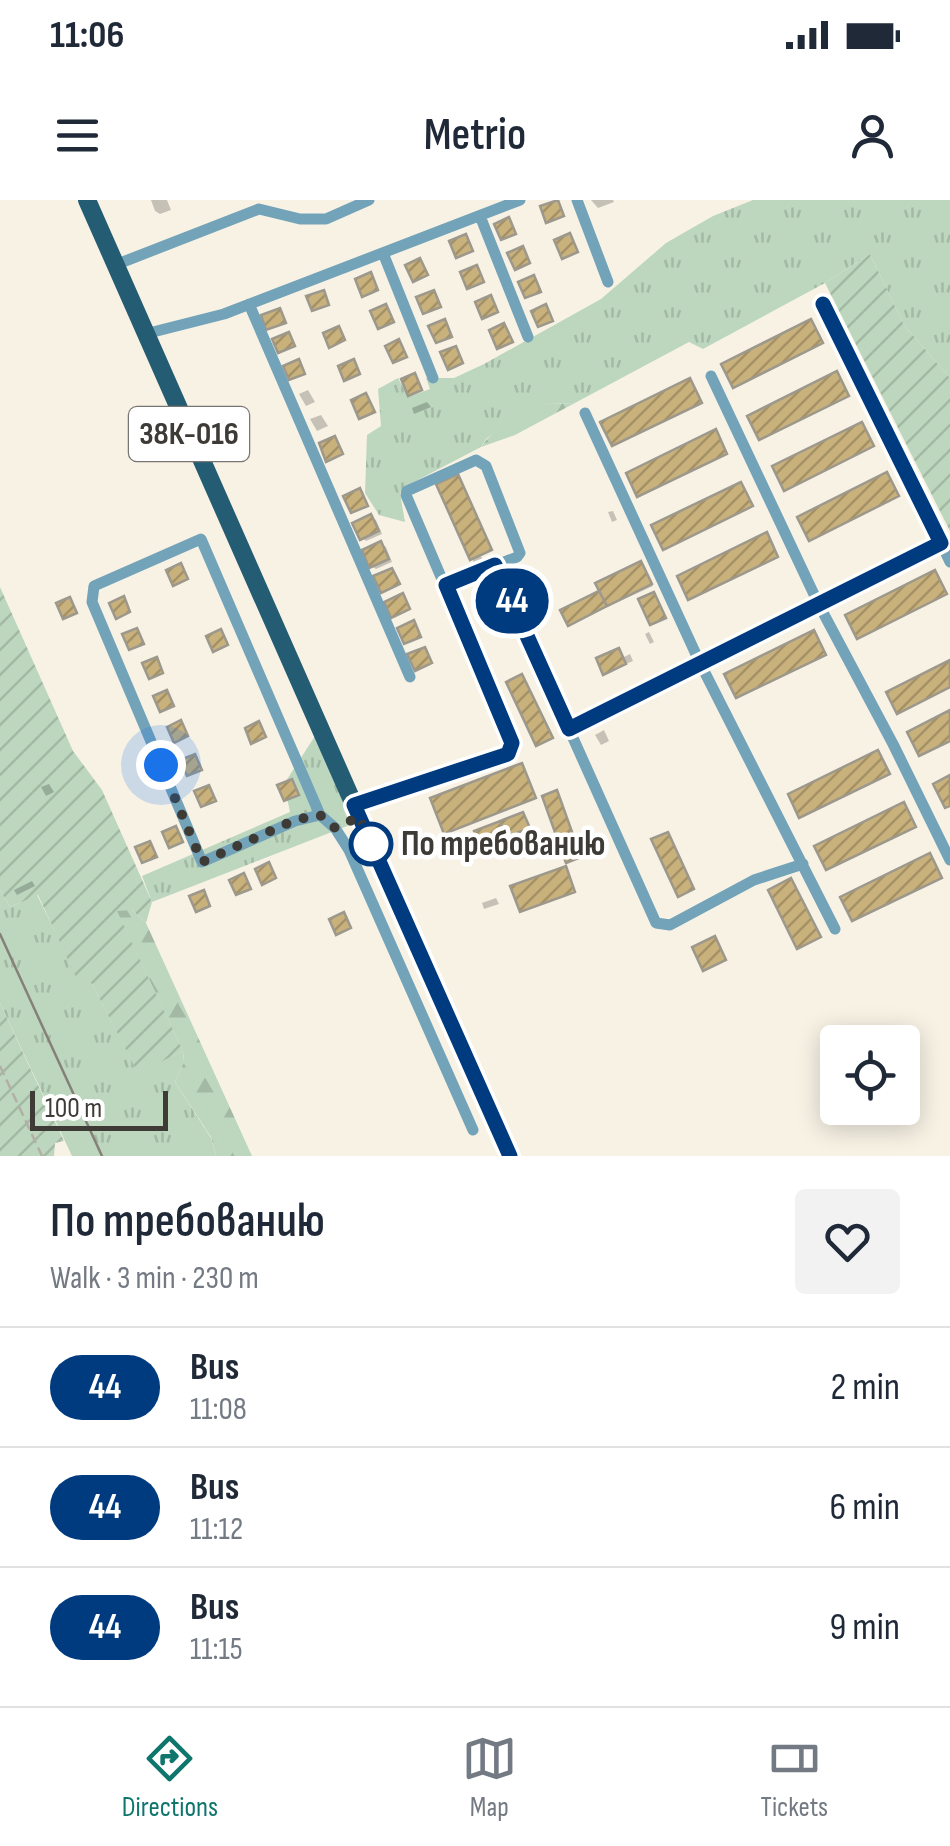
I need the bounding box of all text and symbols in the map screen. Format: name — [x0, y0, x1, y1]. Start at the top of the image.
text: 11:06 — [50, 13, 124, 58]
icon: menu — [50, 108, 105, 163]
text: Metrio — [424, 108, 526, 163]
icon: person — [845, 108, 900, 163]
road number: 38К-016 — [129, 407, 249, 461]
line badge: 44 — [467, 568, 557, 634]
text: 44 — [496, 580, 528, 623]
your location — [136, 740, 186, 790]
marker: По требованию — [350, 823, 392, 865]
place label: По требованию — [401, 823, 605, 866]
map controls — [820, 1025, 920, 1125]
button: locate — [820, 1025, 920, 1125]
scale bar — [30, 1086, 168, 1130]
text: 100 m — [45, 1092, 102, 1125]
button: heart — [795, 1189, 900, 1294]
text: По требованию — [50, 1193, 325, 1250]
text: Walk · 3 min · 230 m — [50, 1259, 259, 1298]
text: Bus — [190, 1345, 239, 1390]
text: 2 min — [831, 1365, 900, 1410]
text: 44 — [89, 1366, 121, 1409]
text: 11:08 — [190, 1390, 247, 1429]
text: Bus — [190, 1465, 239, 1510]
text: 6 min — [830, 1485, 900, 1530]
text: 44 — [89, 1486, 121, 1529]
text: 11:12 — [190, 1510, 243, 1549]
text: Bus — [190, 1585, 239, 1630]
text: 9 min — [829, 1605, 900, 1650]
text: 44 — [89, 1606, 121, 1649]
text: 11:15 — [190, 1630, 242, 1669]
tab: Directions — [122, 1731, 218, 1824]
tab: Map — [462, 1731, 517, 1824]
tab: Tickets — [761, 1731, 828, 1824]

